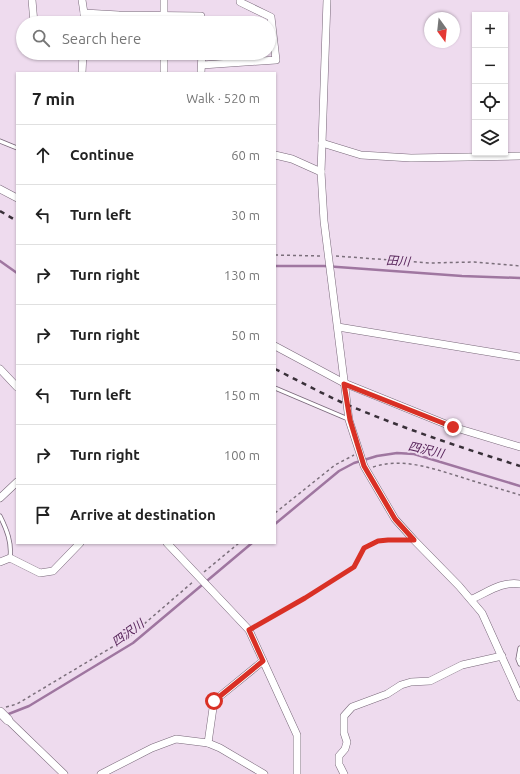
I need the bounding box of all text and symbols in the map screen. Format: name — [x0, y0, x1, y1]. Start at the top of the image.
north arrow — [424, 12, 460, 48]
map controls — [472, 12, 508, 156]
button: + — [472, 12, 508, 48]
search box — [16, 16, 276, 60]
icon: search — [30, 27, 52, 49]
text: Search here — [62, 30, 141, 47]
button: − — [472, 48, 508, 84]
button: locate — [472, 84, 508, 120]
text: 7 min — [32, 89, 75, 108]
text: Walk · 520 m — [186, 91, 260, 105]
button: layers — [472, 120, 508, 156]
icon: ahead — [32, 144, 54, 166]
text: Continue — [70, 146, 134, 163]
text: 60 m — [231, 148, 260, 162]
icon: left — [32, 204, 54, 226]
text: Turn left — [70, 206, 131, 223]
text: 30 m — [231, 208, 260, 222]
water label: 田川 — [386, 253, 412, 268]
icon: right — [32, 264, 54, 286]
text: Turn right — [70, 266, 140, 283]
text: 130 m — [224, 268, 260, 282]
icon: right — [32, 324, 54, 346]
text: Turn right — [70, 326, 140, 343]
text: 50 m — [231, 328, 260, 342]
icon: left — [32, 384, 54, 406]
text: Turn left — [70, 386, 131, 403]
text: 150 m — [224, 388, 260, 402]
route end — [444, 418, 462, 436]
water label: 四沢川 — [407, 439, 447, 460]
icon: right — [32, 444, 54, 466]
text: Turn right — [70, 446, 140, 463]
text: 100 m — [224, 448, 260, 462]
icon: arrive — [32, 504, 54, 526]
text: Arrive at destination — [70, 506, 216, 523]
water label: 四沢川 — [109, 616, 148, 648]
route start — [205, 692, 223, 710]

